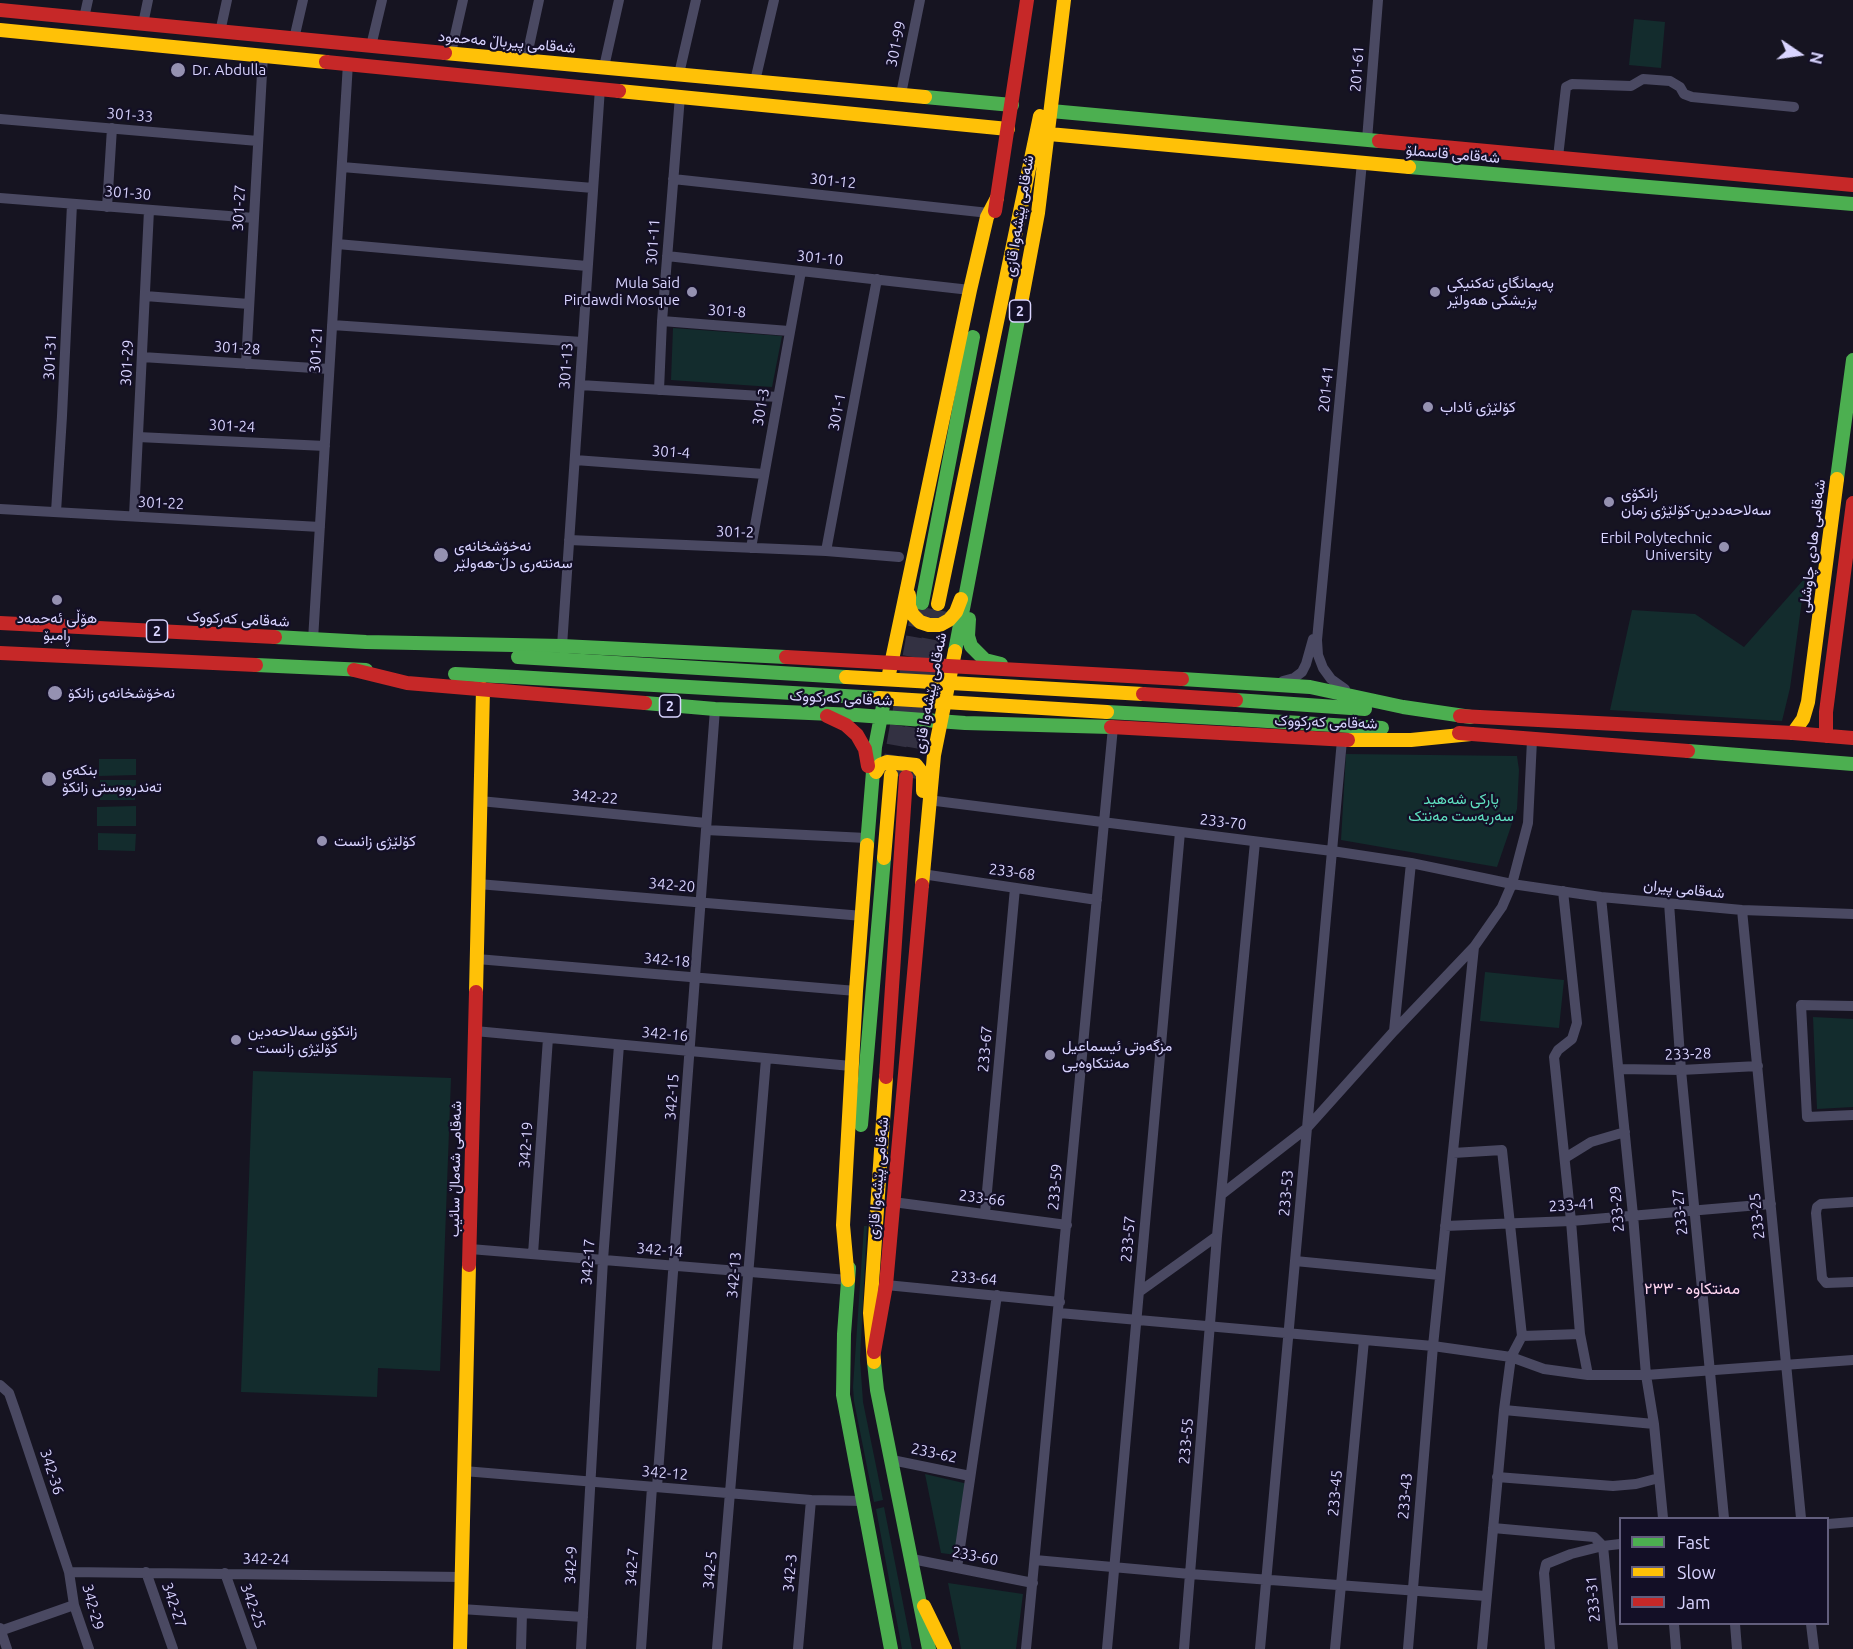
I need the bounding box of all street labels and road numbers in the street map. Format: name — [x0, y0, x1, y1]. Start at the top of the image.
street label: 301-99 — [882, 19, 910, 69]
street label: شەقامی پیرباڵ مەحمود — [437, 27, 577, 57]
street label: 201-61 — [1346, 45, 1368, 93]
street label: 301-33 — [106, 104, 154, 126]
street label: شەقامی قاسملۆ — [1405, 141, 1501, 167]
street label: شەقامی پێشەوا قازی — [1000, 154, 1038, 278]
street label: 301-12 — [809, 170, 857, 192]
street label: 301-30 — [104, 182, 152, 204]
street label: 301-27 — [229, 184, 249, 232]
street label: 301-11 — [642, 218, 664, 266]
street label: 301-10 — [796, 247, 844, 269]
road number: 2 — [1010, 300, 1030, 322]
street label: 301-8 — [707, 301, 747, 321]
street label: 301-21 — [306, 326, 326, 374]
street label: 301-31 — [40, 333, 60, 381]
street label: 301-28 — [213, 337, 261, 359]
street label: 301-29 — [117, 339, 137, 387]
street label: 301-13 — [555, 342, 577, 390]
street label: 201-41 — [1315, 365, 1337, 413]
street label: 301-3 — [749, 387, 773, 427]
street label: 301-1 — [825, 392, 849, 432]
street label: 301-24 — [208, 416, 256, 436]
street label: 301-4 — [651, 442, 691, 462]
street label: شەقامی هادی چاوشلی — [1795, 478, 1829, 614]
street label: 301-22 — [137, 493, 185, 513]
street label: 301-2 — [716, 522, 754, 542]
street label: شەقامی کەرکووک — [186, 607, 290, 631]
road number: 2 — [146, 620, 168, 642]
street label: شەقامی پێشەوا قازی — [909, 631, 951, 755]
street label: شەقامی کەرکووک — [789, 686, 893, 710]
road number: 2 — [660, 695, 680, 717]
street label: شەقامی کەرکووک — [1274, 711, 1378, 733]
street label: 342-22 — [571, 786, 619, 808]
street label: 233-70 — [1199, 810, 1247, 834]
street label: 233-68 — [988, 860, 1036, 884]
street label: 342-20 — [648, 874, 696, 896]
street label: شەقامی پیران — [1643, 876, 1725, 902]
street label: 342-18 — [643, 949, 691, 971]
street label: 342-16 — [641, 1023, 689, 1045]
street label: 233-67 — [974, 1025, 996, 1073]
street label: 233-28 — [1664, 1044, 1712, 1064]
street label: 342-15 — [661, 1073, 683, 1121]
street label: شەقامی شەماڵ سائیب — [445, 1101, 465, 1237]
street label: شەقامی پێشەوا قازی — [864, 1116, 892, 1240]
street label: 342-19 — [515, 1121, 537, 1169]
street label: 233-59 — [1044, 1163, 1066, 1211]
street label: 233-53 — [1275, 1169, 1297, 1217]
street label: 233-29 — [1606, 1185, 1628, 1233]
street label: 233-66 — [958, 1186, 1006, 1210]
street label: 233-27 — [1669, 1188, 1691, 1236]
street label: 233-25 — [1746, 1192, 1768, 1240]
street label: 233-41 — [1548, 1194, 1596, 1216]
street label: 233-57 — [1117, 1215, 1139, 1263]
street label: 342-17 — [577, 1238, 599, 1286]
street label: 342-14 — [636, 1239, 684, 1261]
street label: 342-13 — [723, 1251, 745, 1299]
street label: 233-64 — [950, 1267, 998, 1289]
street label: 233-55 — [1175, 1417, 1197, 1465]
street label: 233-62 — [909, 1439, 959, 1467]
street label: 342-36 — [36, 1447, 68, 1497]
street label: 342-12 — [641, 1462, 689, 1484]
street label: 233-45 — [1324, 1469, 1346, 1517]
street label: 233-43 — [1394, 1472, 1416, 1520]
street label: 233-60 — [950, 1543, 1000, 1569]
street label: 342-9 — [561, 1545, 581, 1585]
street label: 342-7 — [622, 1547, 642, 1587]
street label: 342-24 — [243, 1550, 289, 1568]
street label: 342-5 — [699, 1550, 721, 1590]
street label: 342-3 — [779, 1553, 801, 1593]
street label: 233-31 — [1582, 1575, 1604, 1623]
street label: 342-27 — [158, 1580, 190, 1630]
street label: 342-25 — [237, 1581, 269, 1631]
street label: 342-29 — [78, 1582, 108, 1632]

